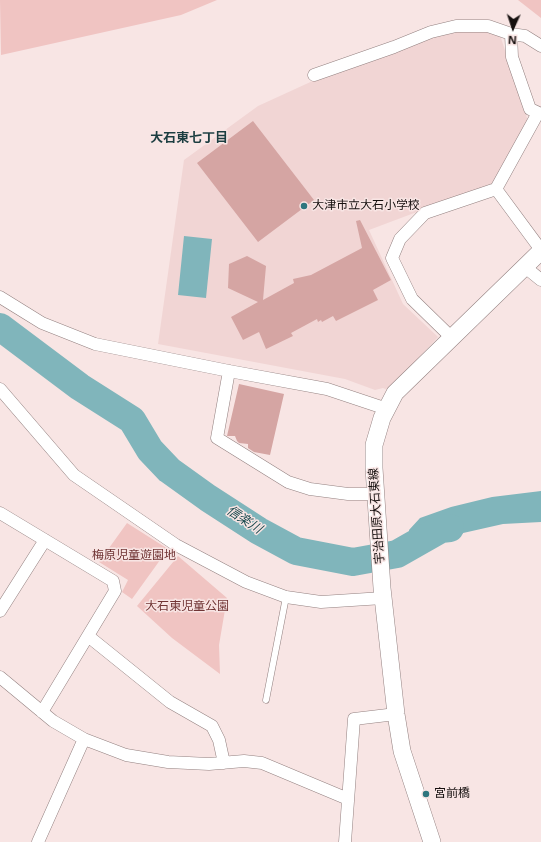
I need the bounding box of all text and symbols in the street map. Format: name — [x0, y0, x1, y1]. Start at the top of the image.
north arrow — [493, 8, 533, 48]
text: N — [507, 33, 517, 48]
district label: 大石東七丁目 — [150, 130, 228, 146]
place label: 大津市立大石小学校 — [312, 199, 420, 213]
marker: 大津市立大石小学校 — [299, 201, 309, 211]
street label: 宇治田原大石東線 — [366, 468, 388, 564]
water label: 信楽川 — [223, 503, 265, 537]
park label: 梅原児童遊園地 — [92, 549, 176, 563]
park label: 大石東児童公園 — [145, 600, 229, 614]
place label: 宮前橋 — [434, 787, 470, 801]
marker: 宮前橋 — [421, 789, 431, 799]

